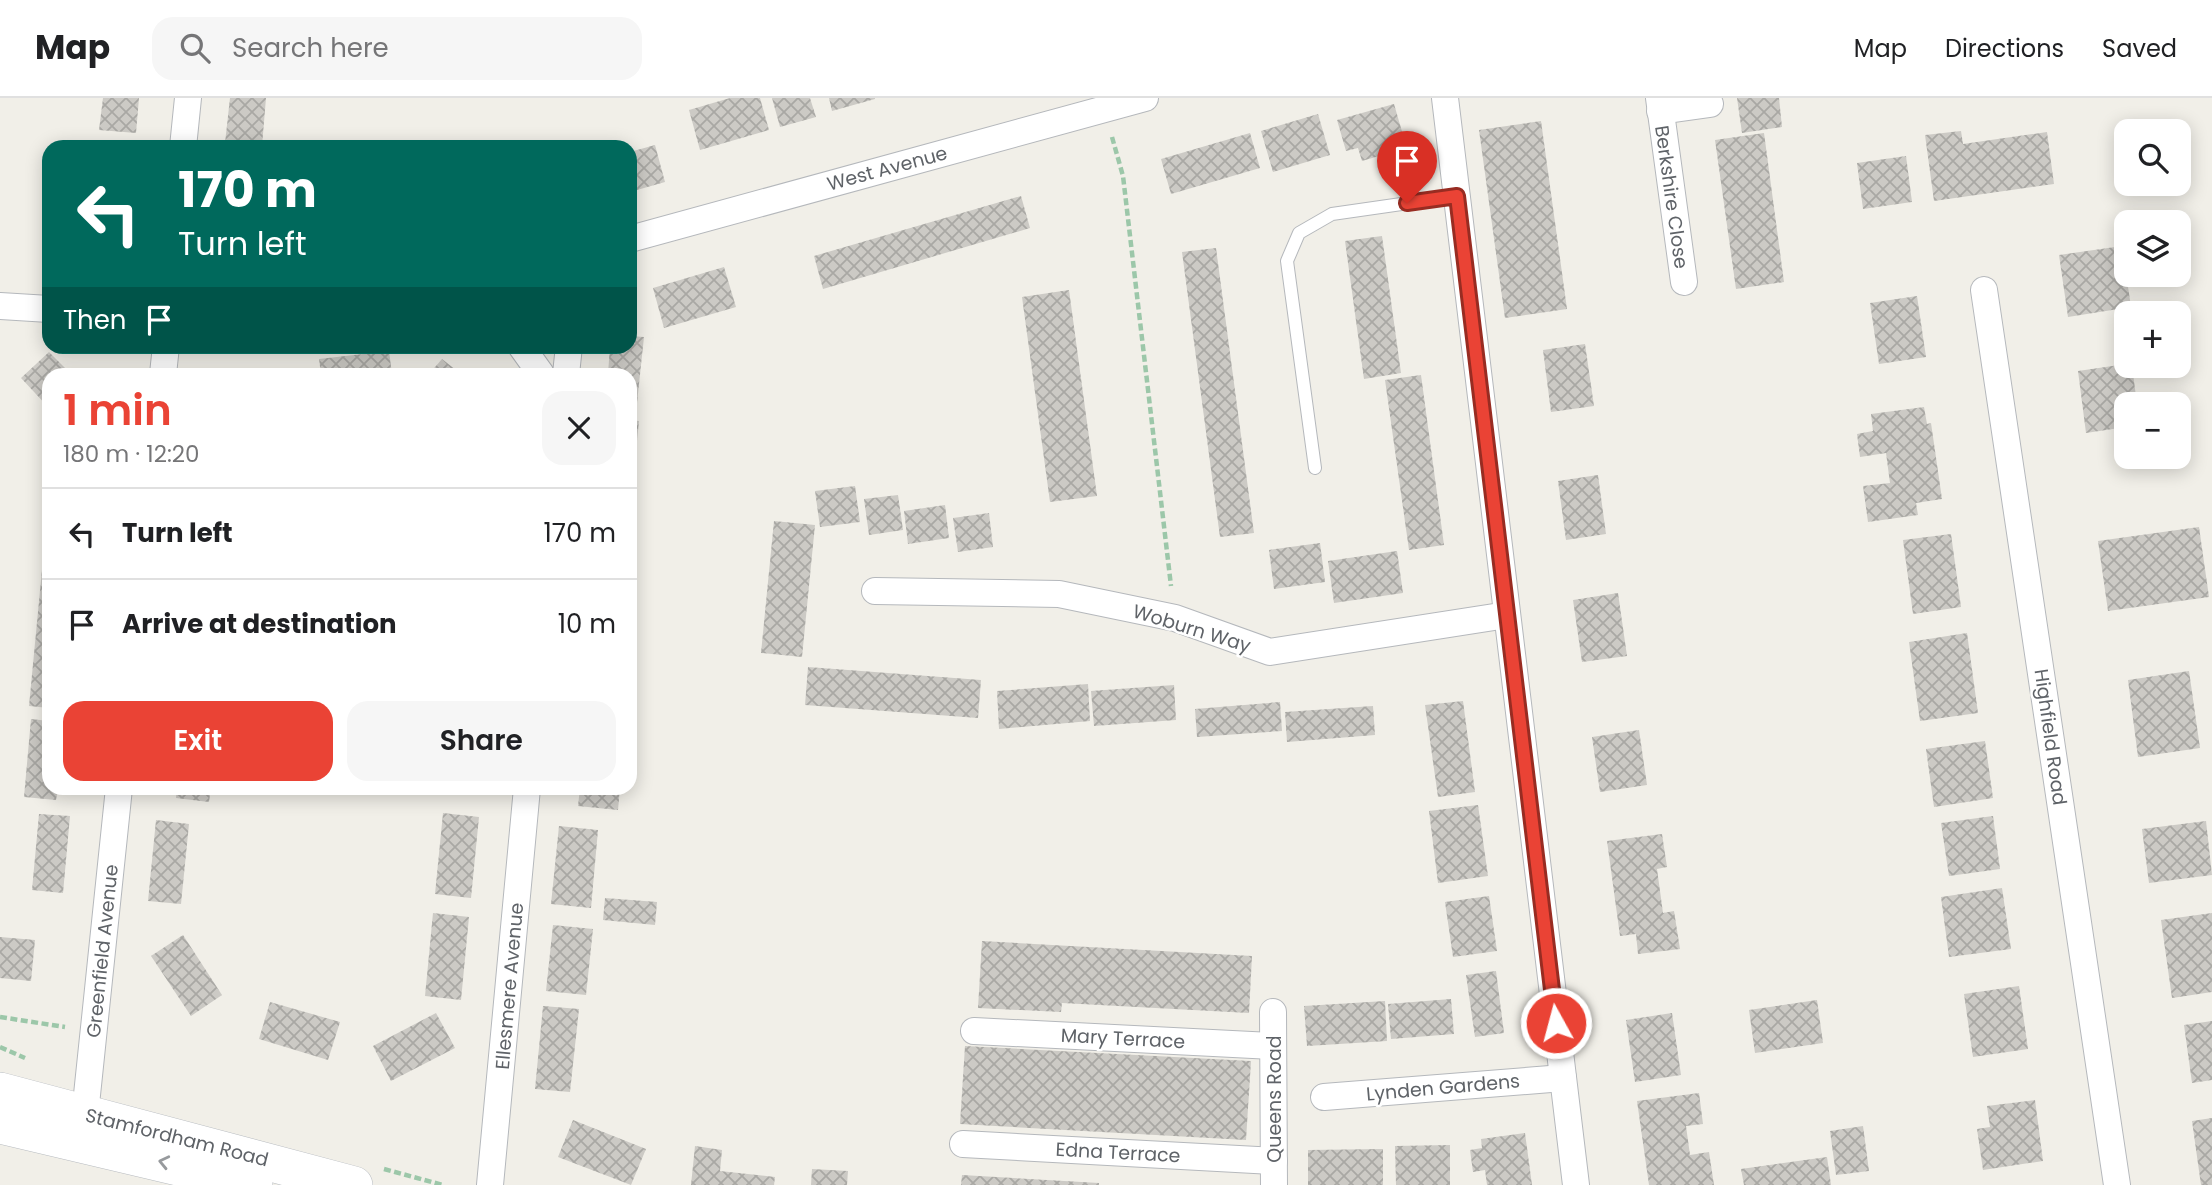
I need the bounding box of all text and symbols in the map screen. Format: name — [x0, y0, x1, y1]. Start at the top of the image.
search box — [152, 17, 642, 80]
text: Map — [35, 24, 110, 71]
icon: search — [176, 29, 214, 67]
text: Search here — [232, 30, 389, 66]
text: Map — [1854, 32, 1907, 65]
text: Directions — [1945, 32, 2064, 65]
text: Saved — [2102, 32, 2177, 65]
map controls — [2114, 119, 2191, 469]
button: search — [2114, 119, 2191, 196]
street label: Berkshire Close — [1648, 124, 1695, 270]
pin — [1377, 131, 1437, 203]
street label: West Avenue — [824, 139, 950, 198]
icon: arrive — [1388, 142, 1426, 180]
text: 170 m — [178, 156, 317, 224]
icon: left — [63, 168, 154, 259]
button: layers — [2114, 210, 2191, 287]
text: Turn left — [178, 221, 307, 266]
icon: arrive — [140, 301, 178, 339]
button: + — [2114, 301, 2191, 378]
text: Then — [63, 302, 126, 338]
text: 1 min — [63, 381, 172, 440]
button: close — [542, 391, 616, 465]
button: − — [2114, 392, 2191, 469]
text: 180 m · 12:20 — [63, 438, 199, 470]
icon: left — [63, 515, 101, 553]
text: Turn left — [122, 515, 233, 551]
text: 170 m — [543, 515, 616, 551]
street label: Woburn Way — [1130, 598, 1254, 659]
icon: arrive — [63, 606, 101, 644]
text: Arrive at destination — [122, 606, 397, 642]
text: 10 m — [558, 606, 616, 642]
street label: Highfield Road — [2028, 667, 2073, 807]
button: Exit — [63, 701, 333, 781]
button: Share — [347, 701, 616, 781]
street label: Greenfield Avenue — [80, 863, 125, 1039]
street label: Ellesmere Avenue — [489, 901, 530, 1071]
position arrow — [1519, 986, 1593, 1060]
street label: Mary Terrace — [1060, 1022, 1186, 1055]
street label: Queens Road — [1261, 1035, 1288, 1163]
street label: Lynden Gardens — [1365, 1067, 1521, 1108]
street label: Stamfordham Road — [82, 1102, 271, 1173]
street label: Edna Terrace — [1055, 1136, 1181, 1169]
one-way arrow — [158, 1156, 170, 1170]

